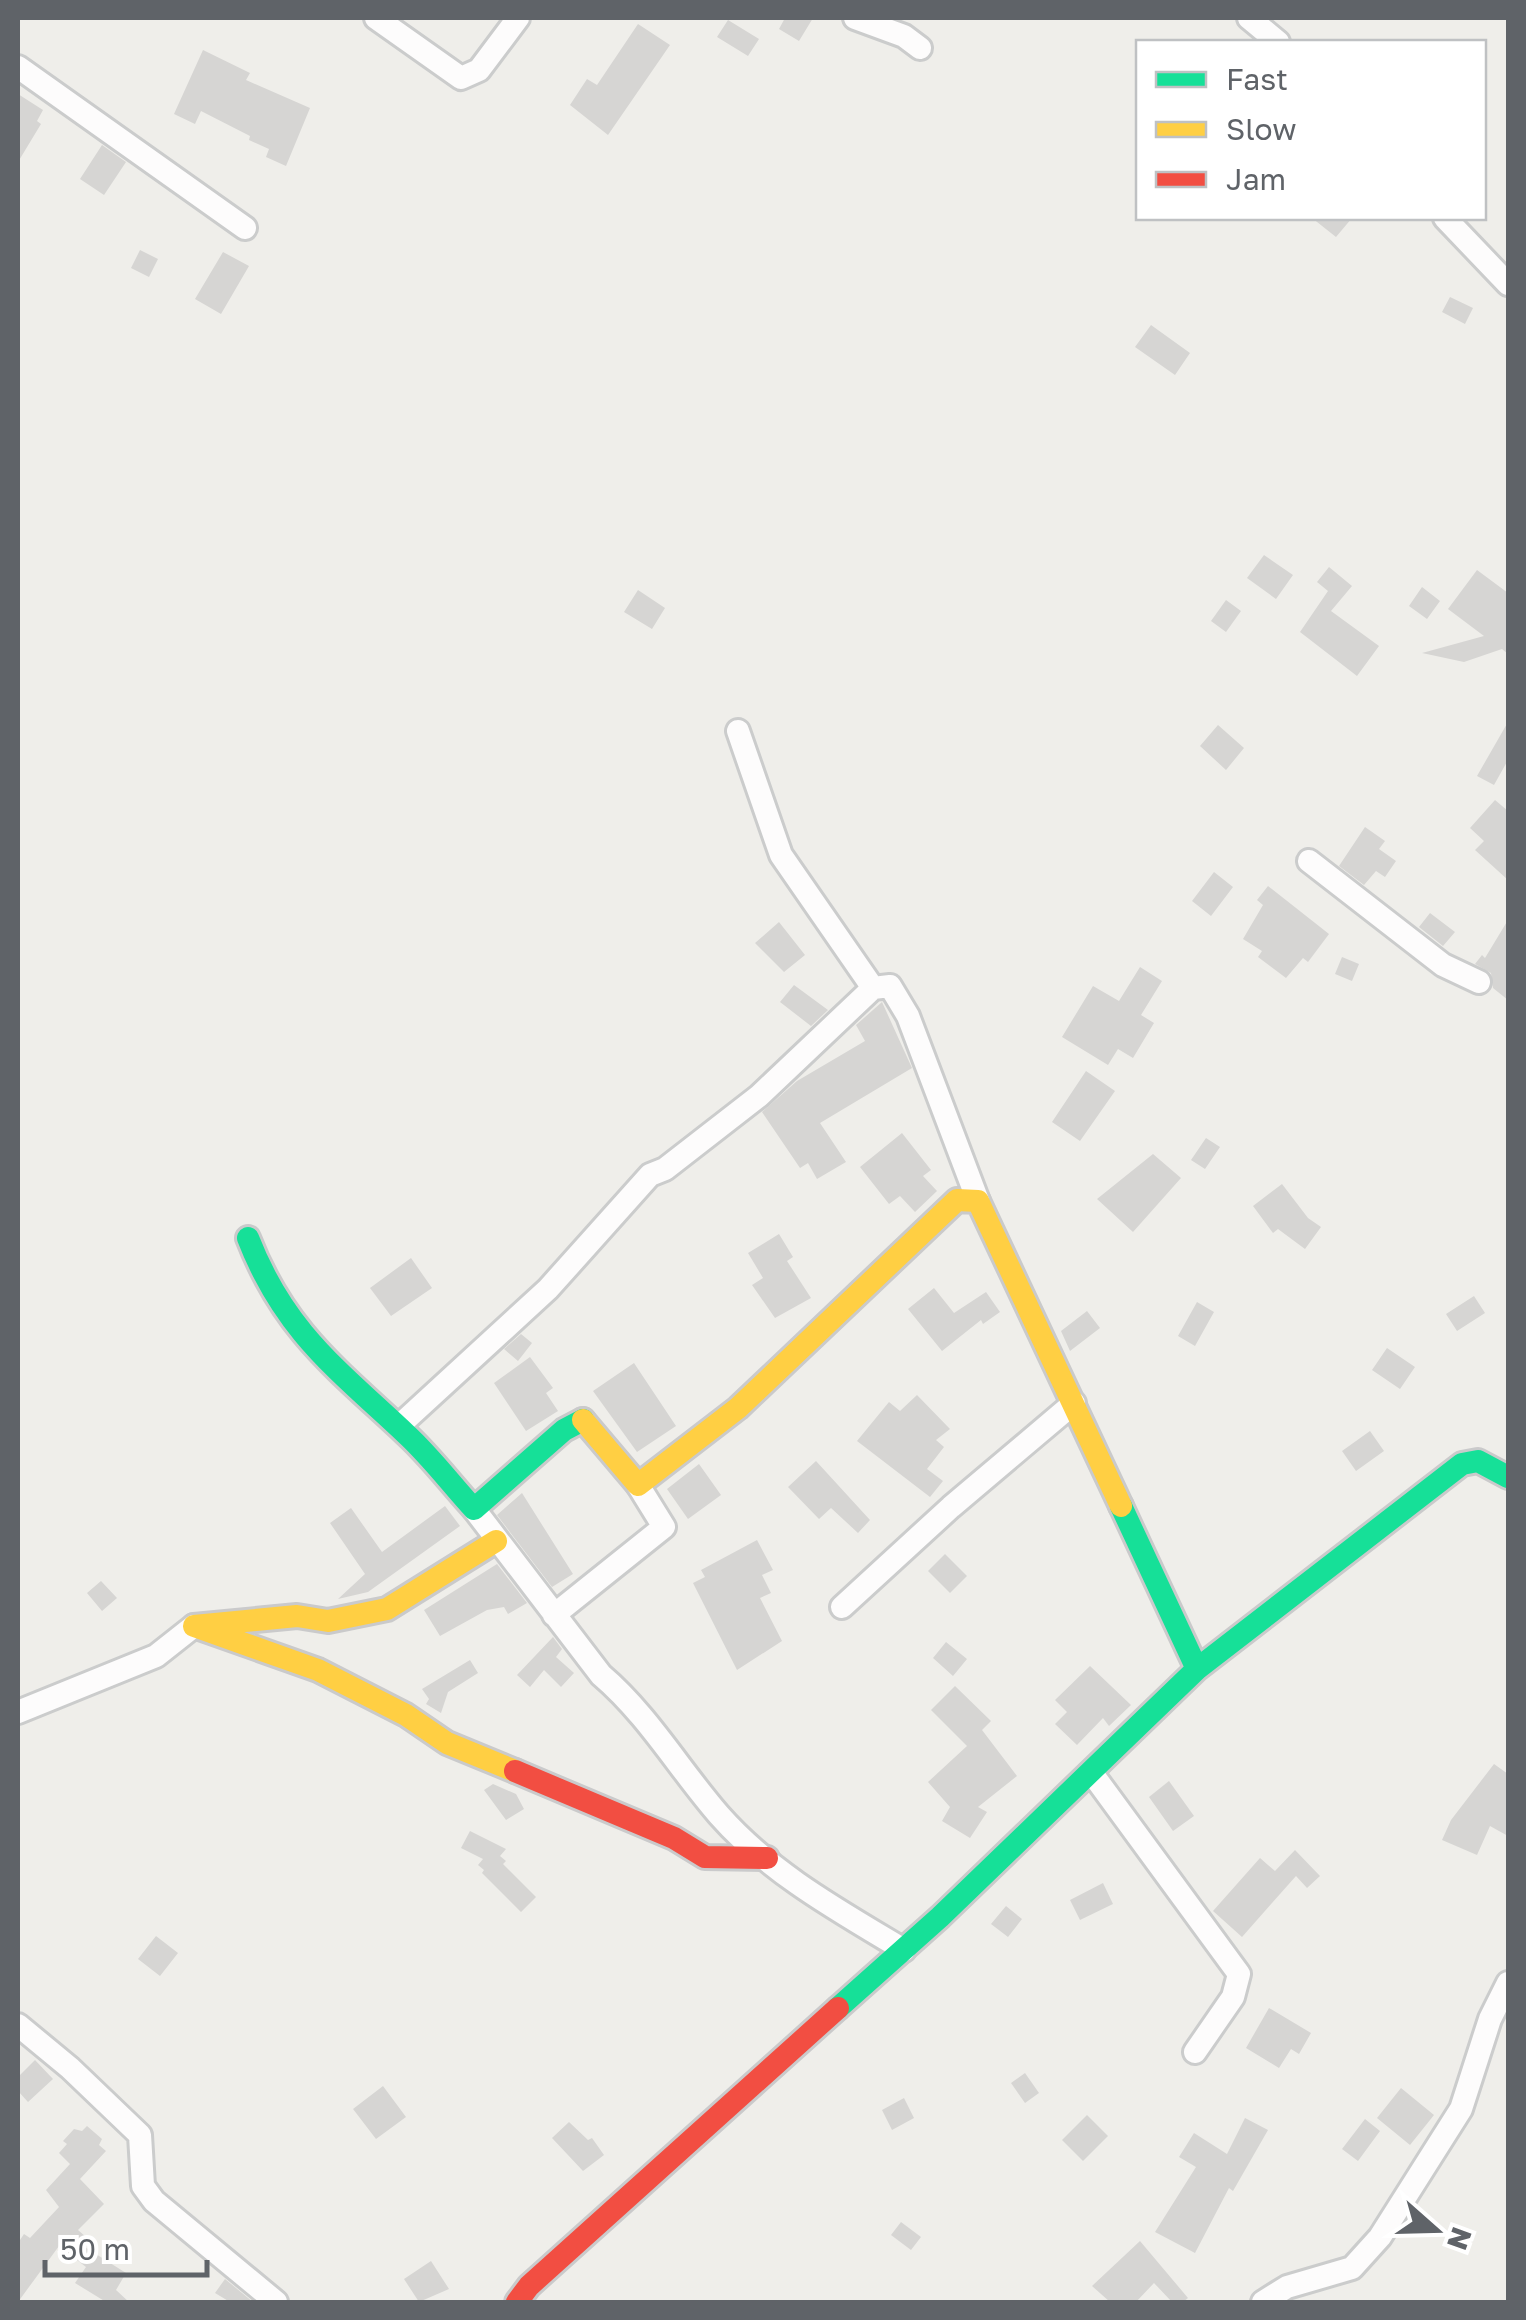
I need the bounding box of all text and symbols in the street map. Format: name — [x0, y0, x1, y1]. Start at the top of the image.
legend — [1136, 40, 1486, 220]
text: Fast — [1226, 61, 1288, 97]
text: Slow — [1226, 111, 1297, 147]
text: Jam — [1226, 161, 1286, 197]
north arrow — [1386, 2180, 1486, 2280]
scale bar — [45, 2215, 208, 2277]
text: N — [1441, 2223, 1479, 2254]
text: 50 m — [60, 2231, 130, 2267]

